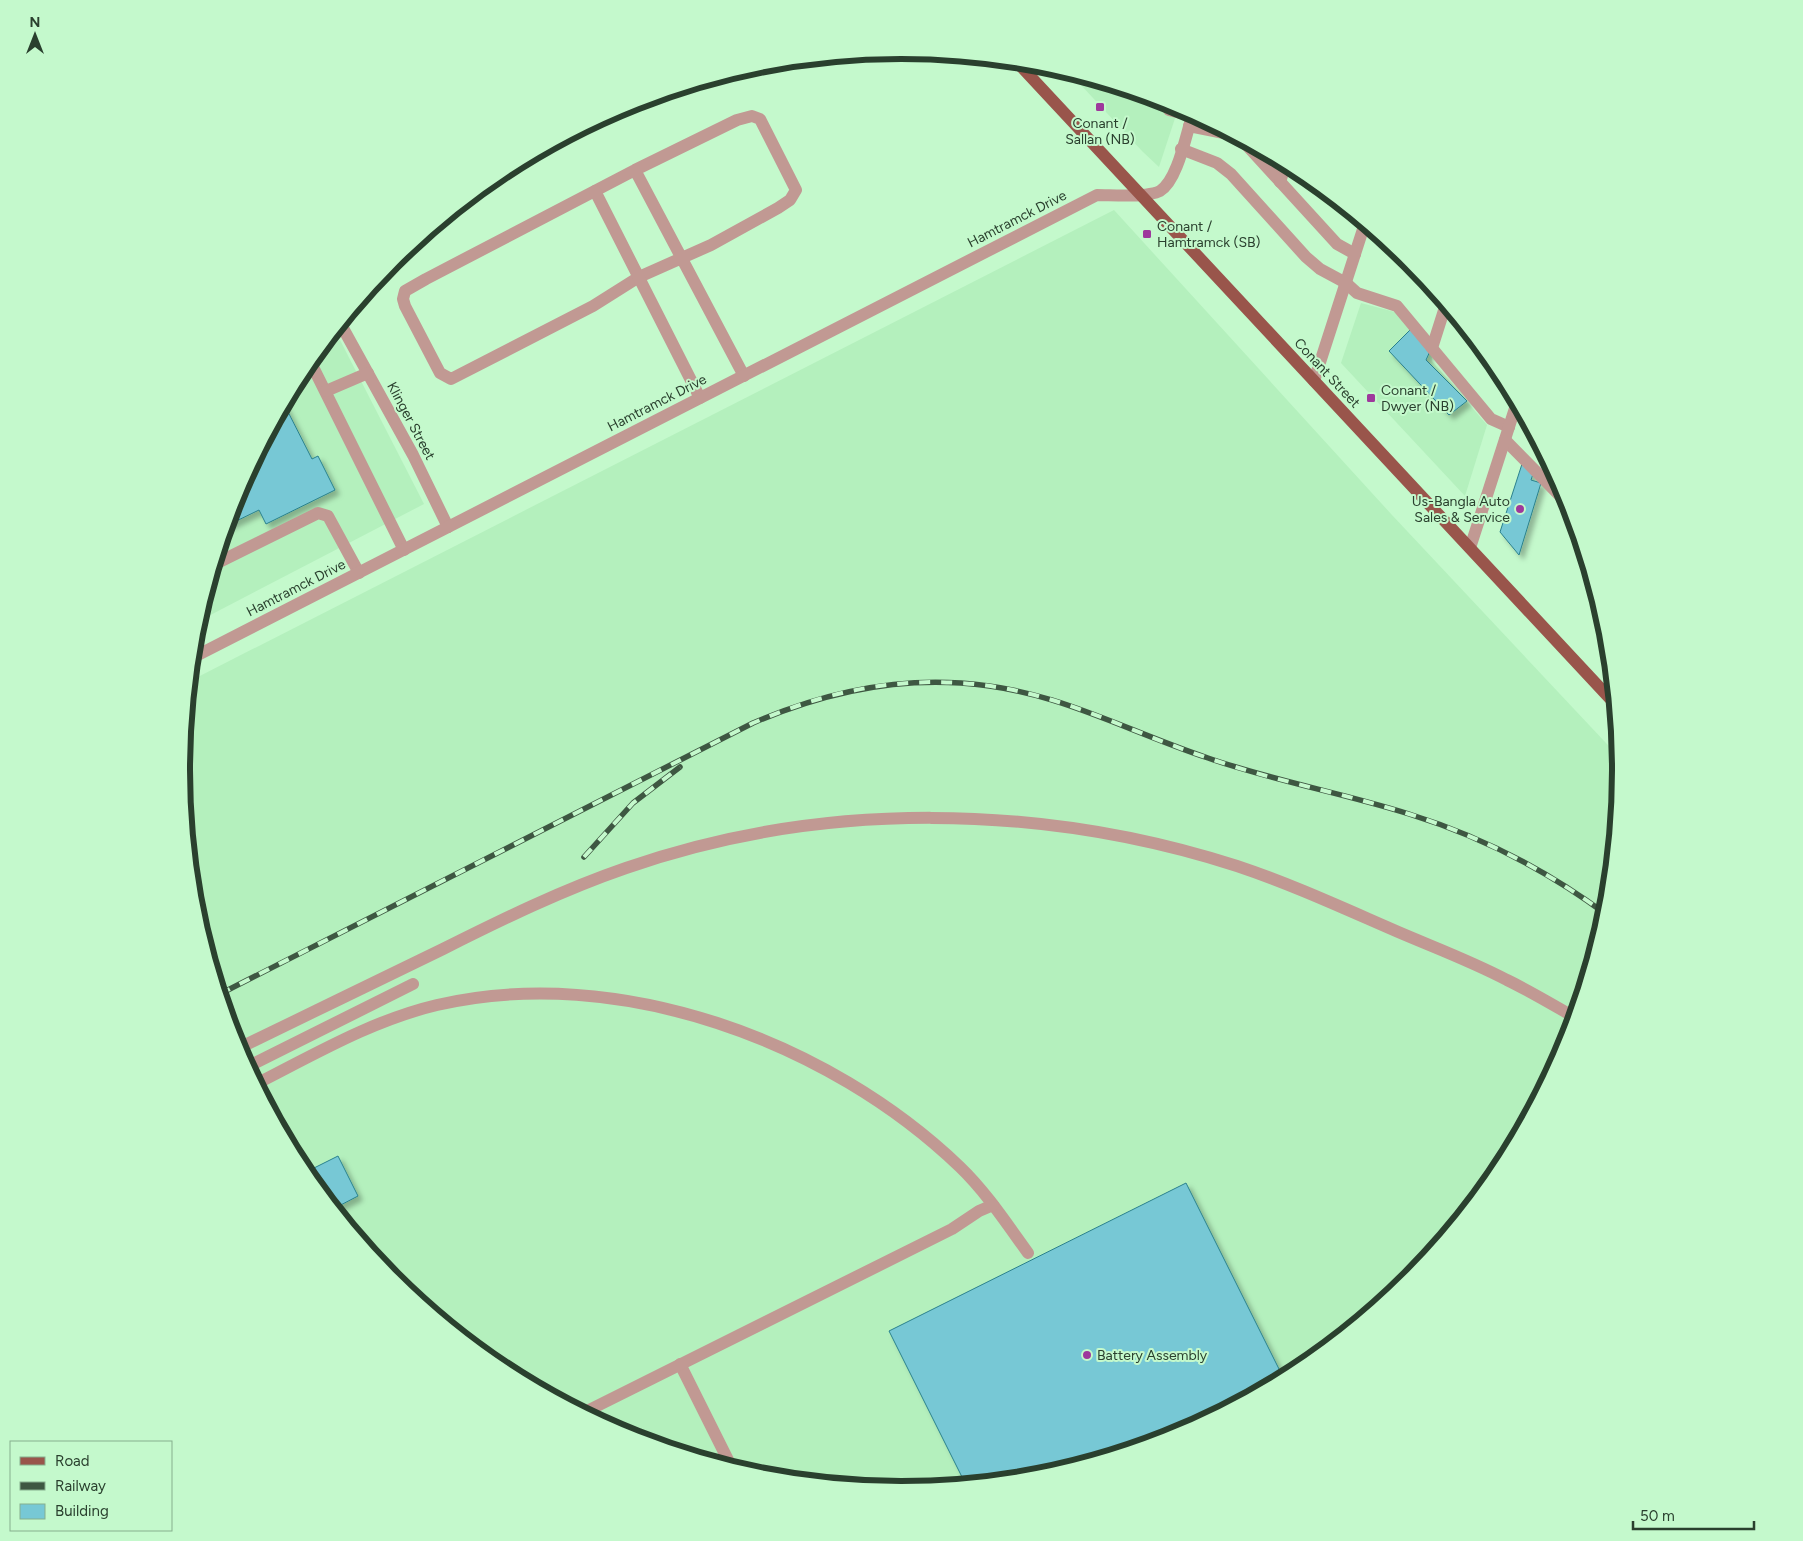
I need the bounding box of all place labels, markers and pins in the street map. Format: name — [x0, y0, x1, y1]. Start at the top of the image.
marker: Conant / Sallan (NB) — [1094, 101, 1106, 113]
place label: Conant / Sallan (NB) — [1065, 115, 1135, 148]
place label: Conant / Hamtramck (SB) — [1157, 218, 1261, 251]
marker: Conant / Hamtramck (SB) — [1141, 228, 1153, 240]
place label: Conant / Dwyer (NB) — [1381, 382, 1454, 415]
marker: Conant / Dwyer (NB) — [1365, 392, 1377, 404]
place label: Us-Bangla Auto Sales & Service — [1412, 493, 1510, 526]
marker: Us-Bangla Auto Sales & Service — [1514, 503, 1526, 515]
place label: Battery Assembly — [1097, 1347, 1208, 1364]
marker: Battery Assembly — [1081, 1349, 1093, 1361]

